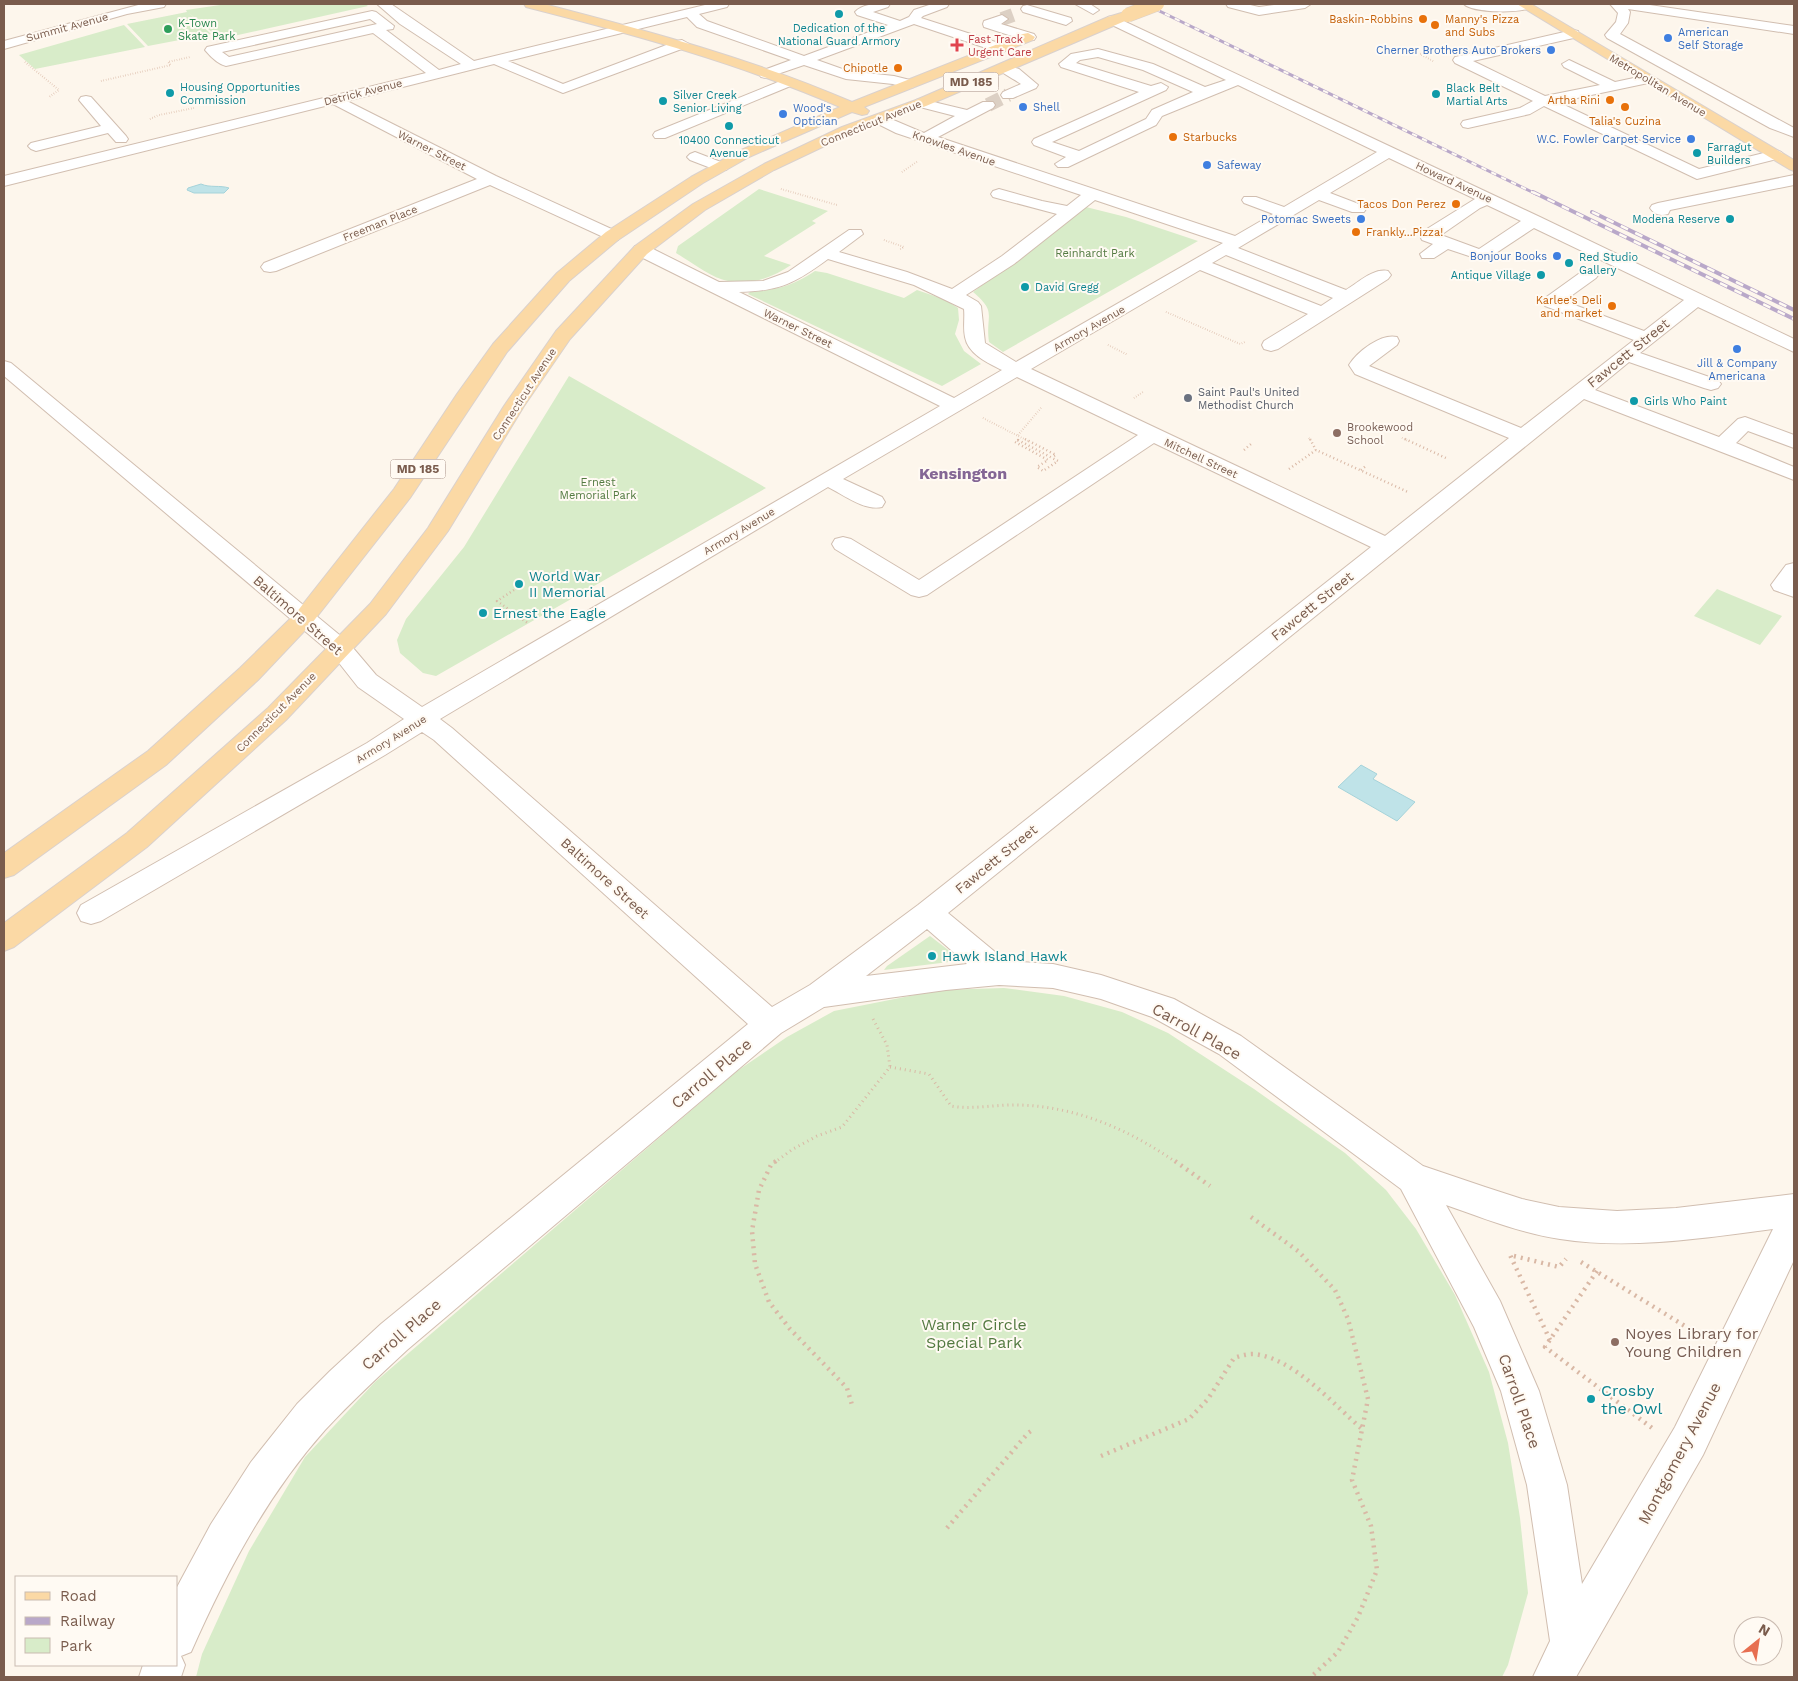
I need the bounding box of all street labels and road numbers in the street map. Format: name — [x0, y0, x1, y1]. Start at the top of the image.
street label: Summit Avenue — [25, 10, 110, 45]
street label: Metropolitan Avenue — [1607, 51, 1709, 120]
road number: MD 185 — [944, 72, 998, 91]
street label: Detrick Avenue — [322, 76, 404, 109]
street label: Connecticut Avenue — [819, 97, 924, 150]
street label: Warner Street — [395, 128, 469, 173]
street label: Knowles Avenue — [910, 128, 997, 169]
street label: Howard Avenue — [1413, 159, 1494, 206]
street label: Freeman Place — [341, 203, 419, 244]
street label: Armory Avenue — [1051, 303, 1128, 354]
street label: Warner Street — [761, 306, 835, 351]
street label: Fawcett Street — [1584, 315, 1672, 391]
street label: Connecticut Avenue — [490, 346, 559, 443]
street label: Mitchell Street — [1162, 436, 1240, 481]
road number: MD 185 — [390, 459, 446, 478]
street label: Armory Avenue — [701, 505, 777, 558]
street label: Fawcett Street — [1268, 568, 1356, 644]
street label: Baltimore Street — [250, 572, 346, 658]
street label: Connecticut Avenue — [234, 670, 319, 755]
street label: Armory Avenue — [354, 712, 429, 766]
street label: Fawcett Street — [952, 821, 1040, 897]
street label: Baltimore Street — [558, 834, 652, 922]
street label: Carroll Place — [1149, 999, 1245, 1064]
street label: Carroll Place — [667, 1034, 755, 1112]
street label: Carroll Place — [358, 1295, 445, 1374]
street label: Carroll Place — [1494, 1351, 1545, 1451]
street label: Montgomery Avenue — [1634, 1379, 1725, 1527]

